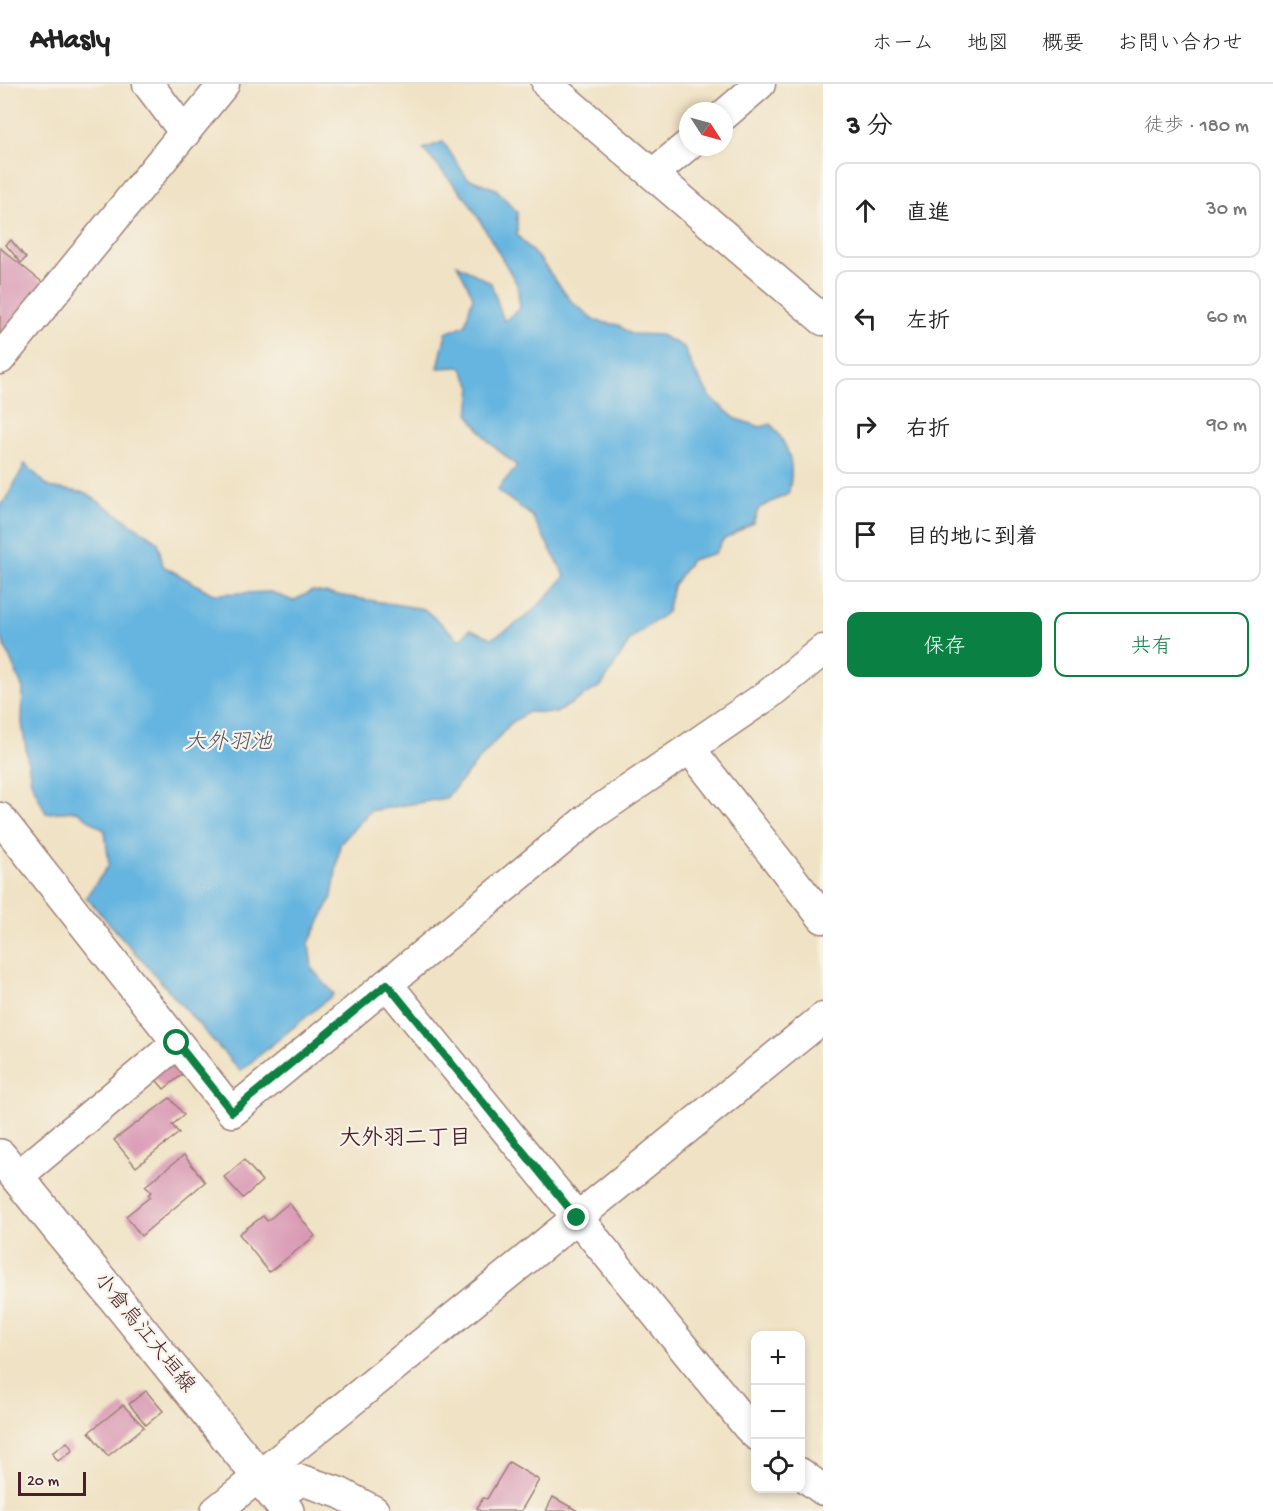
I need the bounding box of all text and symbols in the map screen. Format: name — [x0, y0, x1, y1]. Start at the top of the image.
text: Atlasly — [30, 25, 110, 58]
text: ホーム — [872, 33, 934, 58]
text: 地図 — [967, 33, 1009, 58]
text: 概要 — [1042, 33, 1084, 58]
text: お問い合わせ — [1117, 33, 1243, 58]
north arrow — [679, 102, 733, 156]
text: 3 分 — [847, 113, 893, 144]
text: 徒歩 · 180 m — [1144, 116, 1249, 139]
icon: ahead — [849, 194, 882, 227]
text: 30 m — [1206, 199, 1247, 222]
text: 直進 — [906, 202, 950, 228]
icon: left — [849, 302, 882, 335]
text: 60 m — [1207, 307, 1247, 330]
text: 左折 — [906, 310, 950, 336]
icon: right — [849, 410, 882, 443]
text: 90 m — [1207, 415, 1247, 438]
text: 右折 — [906, 418, 950, 444]
icon: arrive — [849, 518, 882, 551]
text: 目的地に到着 — [906, 526, 1038, 552]
button: 保存 — [847, 612, 1042, 677]
button: 共有 — [1054, 612, 1249, 677]
water label: 大外羽池 — [184, 730, 273, 757]
route start — [163, 1029, 189, 1055]
district label: 大外羽二丁目 — [339, 1126, 471, 1153]
route end — [563, 1204, 589, 1230]
street label: 小倉烏江大垣線 — [87, 1268, 201, 1399]
map controls — [751, 1331, 805, 1493]
button: + — [751, 1331, 805, 1385]
button: − — [751, 1385, 805, 1439]
button: locate — [751, 1439, 805, 1493]
scale bar — [18, 1469, 86, 1496]
text: 20 m — [27, 1473, 59, 1492]

